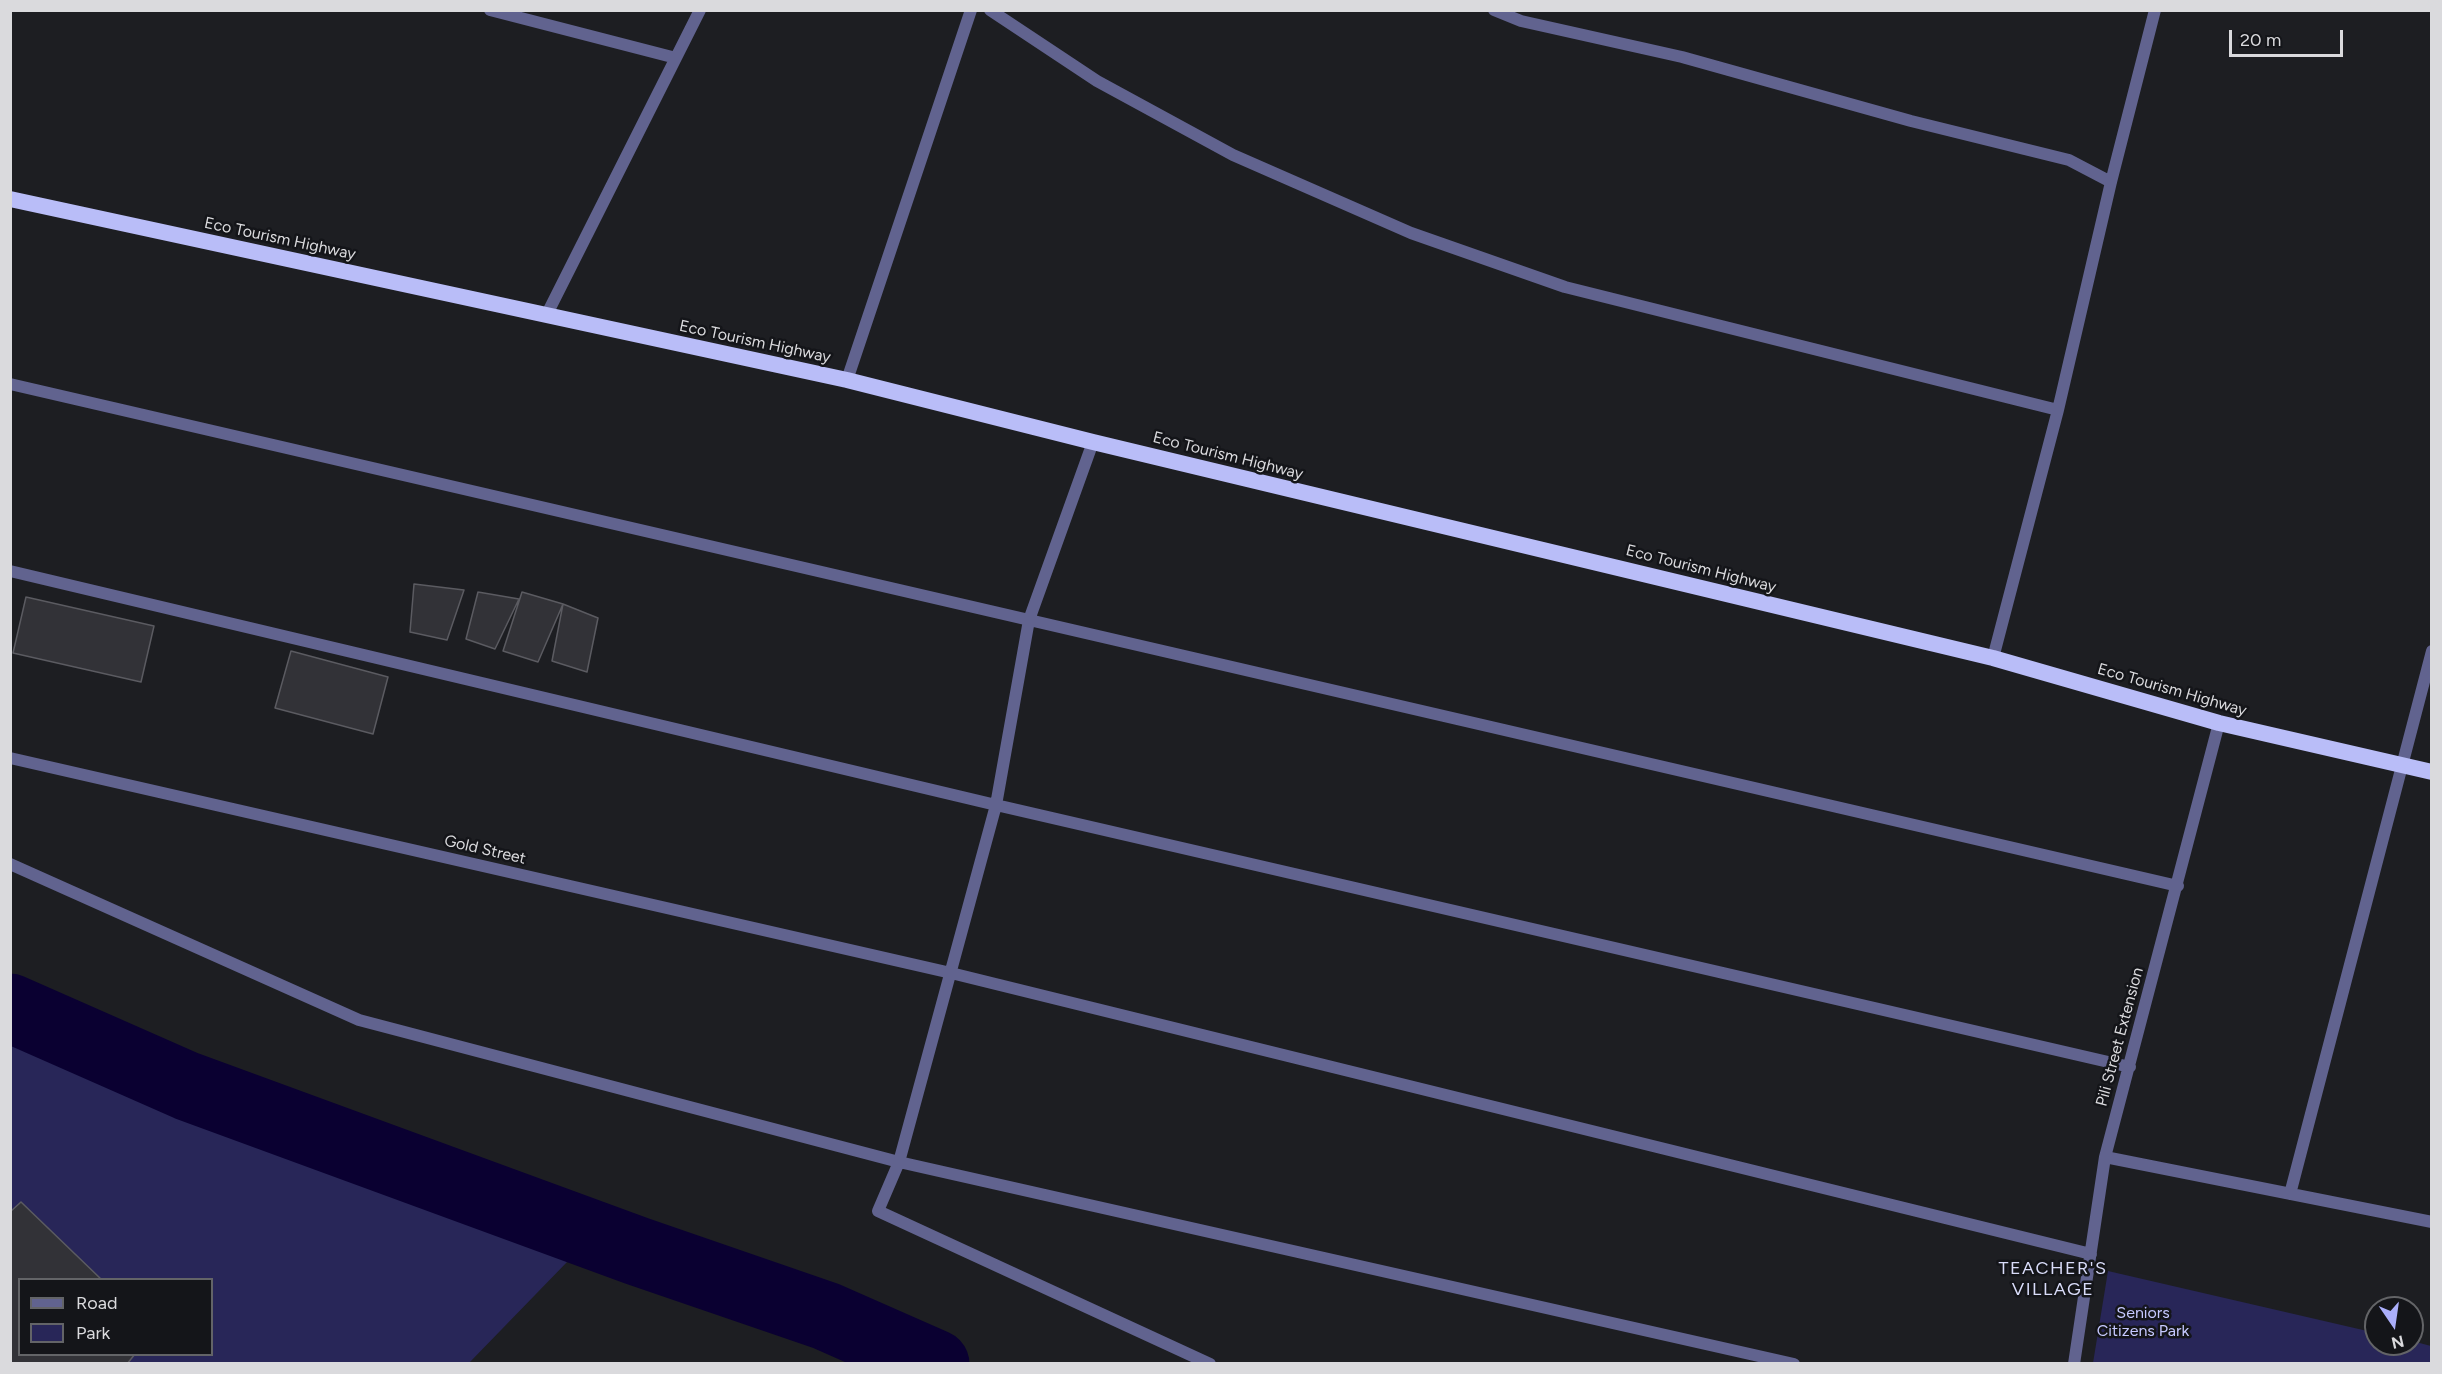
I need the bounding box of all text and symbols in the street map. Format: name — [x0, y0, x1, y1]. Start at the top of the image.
scale bar — [2232, 18, 2346, 56]
text: 20 m — [2240, 29, 2281, 51]
street label: Eco Tourism Highway — [203, 214, 357, 264]
street label: Eco Tourism Highway — [678, 317, 832, 367]
street label: Eco Tourism Highway — [1151, 428, 1305, 484]
street label: Eco Tourism Highway — [1624, 541, 1778, 597]
street label: Eco Tourism Highway — [2095, 660, 2249, 720]
street label: Gold Street — [442, 831, 528, 869]
street label: Pili Street Extension — [2092, 965, 2148, 1109]
district label: TEACHER'S VILLAGE — [1999, 1258, 2107, 1300]
legend — [18, 1278, 213, 1356]
text: Road — [76, 1292, 117, 1314]
north arrow — [2364, 1296, 2424, 1356]
park label: Seniors Citizens Park — [2097, 1303, 2189, 1341]
text: Park — [76, 1322, 110, 1344]
text: N — [2390, 1331, 2406, 1353]

